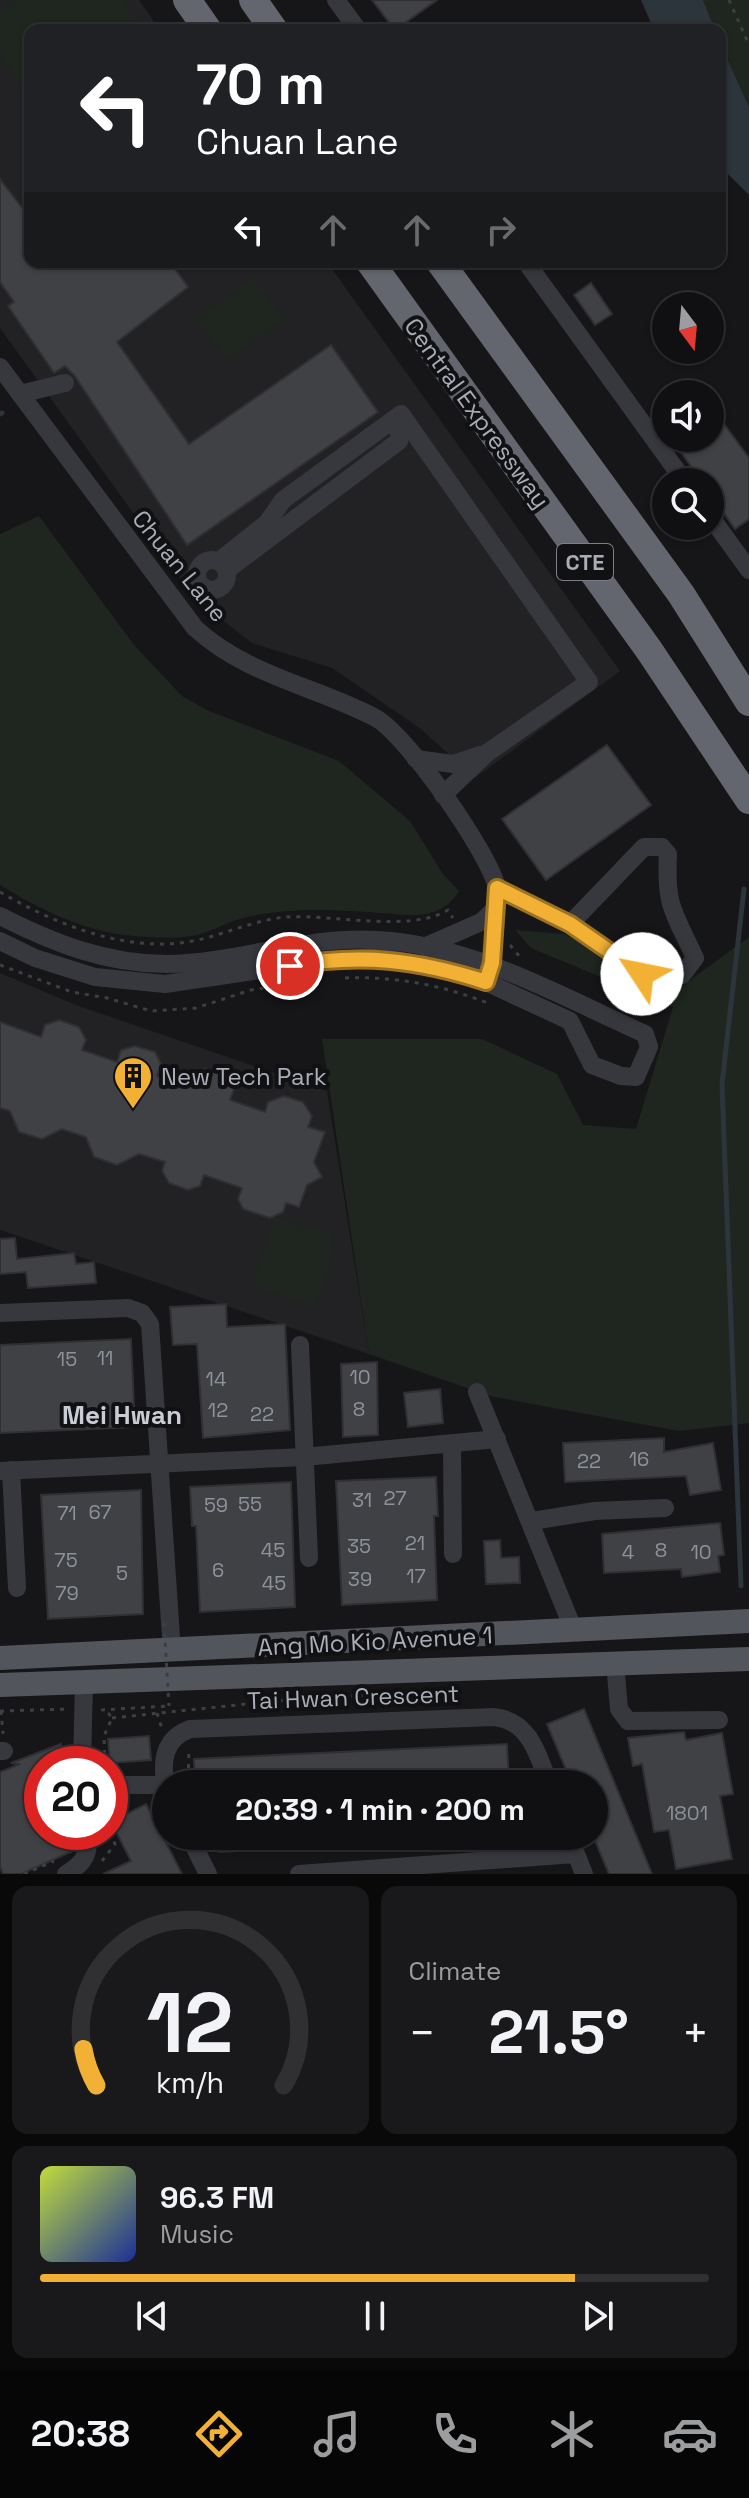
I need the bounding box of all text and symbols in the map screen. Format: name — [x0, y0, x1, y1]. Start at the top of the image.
text: 70 m — [196, 49, 325, 120]
icon: left — [64, 56, 168, 160]
text: Chuan Lane — [196, 119, 399, 165]
icon: left — [227, 208, 271, 252]
icon: ahead — [311, 208, 355, 252]
icon: ahead — [395, 208, 439, 252]
icon: right — [479, 208, 523, 252]
north arrow — [652, 292, 724, 364]
map controls — [652, 292, 724, 540]
street label: Central Expressway — [397, 312, 557, 514]
button: sound — [652, 380, 724, 452]
button: search — [652, 468, 724, 540]
street label: Chuan Lane — [125, 504, 235, 628]
road number: CTE — [557, 544, 613, 580]
pin — [256, 932, 324, 1000]
position arrow — [600, 932, 684, 1016]
icon: arrive — [268, 944, 312, 988]
building icon: New Tech Park — [112, 1055, 154, 1110]
place label: New Tech Park — [161, 1061, 327, 1092]
house number: 11 — [97, 1345, 113, 1371]
house number: 15 — [57, 1346, 77, 1372]
house number: 10 — [349, 1364, 371, 1390]
house number: 14 — [206, 1366, 226, 1392]
house number: 8 — [353, 1396, 365, 1422]
house number: 12 — [208, 1397, 228, 1423]
district label: Mei Hwan — [62, 1398, 182, 1432]
house number: 22 — [250, 1401, 274, 1427]
house number: 16 — [629, 1446, 649, 1472]
house number: 22 — [577, 1448, 601, 1474]
house number: 27 — [383, 1485, 407, 1511]
house number: 31 — [352, 1487, 372, 1513]
house number: 55 — [238, 1491, 262, 1517]
house number: 59 — [204, 1492, 228, 1518]
house number: 67 — [88, 1499, 112, 1525]
house number: 71 — [57, 1500, 77, 1526]
house number: 21 — [405, 1530, 425, 1556]
house number: 35 — [347, 1533, 371, 1559]
house number: 45 — [261, 1537, 285, 1563]
house number: 8 — [655, 1537, 667, 1563]
house number: 4 — [622, 1539, 634, 1565]
house number: 10 — [690, 1539, 712, 1565]
house number: 75 — [54, 1547, 78, 1573]
house number: 6 — [212, 1557, 224, 1583]
house number: 5 — [116, 1560, 128, 1586]
house number: 17 — [406, 1563, 426, 1589]
house number: 39 — [348, 1566, 372, 1592]
house number: 45 — [262, 1570, 286, 1596]
house number: 79 — [55, 1580, 79, 1606]
street label: Ang Mo Kio Avenue 1 — [257, 1619, 493, 1663]
street label: Tai Hwan Crescent — [246, 1678, 460, 1716]
speed limit sign: 20 — [24, 1746, 128, 1850]
text: 20:39 · 1 min · 200 m — [235, 1790, 525, 1829]
house number: 1801 — [666, 1800, 708, 1826]
text: Climate — [409, 1954, 501, 1988]
text: 12 — [147, 1970, 234, 2076]
text: 21.5° — [489, 1994, 629, 2071]
text: − — [409, 2005, 436, 2061]
text: + — [682, 2005, 709, 2061]
text: km/h — [156, 2065, 224, 2101]
text: 96.3 FM — [160, 2178, 274, 2217]
text: Music — [160, 2217, 234, 2251]
icon: previous — [130, 2294, 174, 2338]
icon: pause — [353, 2294, 397, 2338]
icon: next — [576, 2294, 620, 2338]
icon: directions — [191, 2406, 247, 2462]
icon: music — [309, 2406, 365, 2462]
icon: phone — [427, 2406, 483, 2462]
icon: climate — [544, 2406, 600, 2462]
icon: car — [662, 2406, 718, 2462]
text: 20:38 — [31, 2411, 130, 2457]

